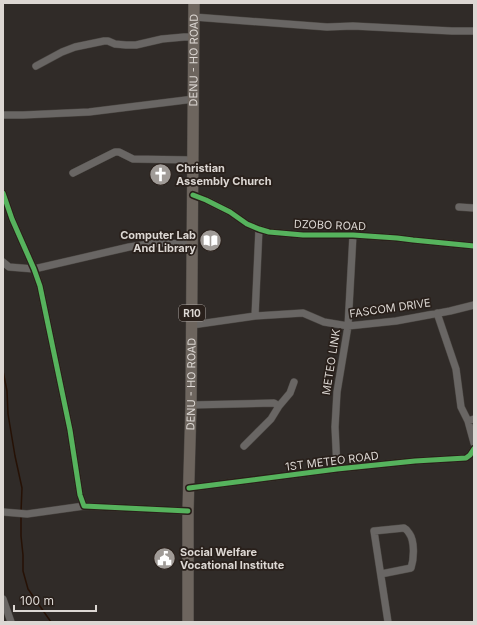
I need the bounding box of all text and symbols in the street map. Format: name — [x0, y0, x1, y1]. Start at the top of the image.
street label: DENU - HO ROAD — [186, 14, 201, 106]
church icon: Christian Assembly Church — [148, 161, 174, 187]
place label: Christian Assembly Church — [176, 161, 272, 188]
street label: DZOBO ROAD — [294, 217, 366, 233]
place label: Computer Lab And Library — [120, 228, 196, 255]
library icon: Computer Lab And Library — [198, 228, 224, 254]
street label: FASCOM DRIVE — [349, 295, 431, 321]
road number: R10 — [179, 305, 205, 321]
street label: METEO LINK — [319, 327, 343, 396]
street label: DENU - HO ROAD — [183, 338, 199, 431]
street label: 1ST METEO ROAD — [284, 448, 380, 474]
public building icon: Social Welfare Vocational Institute — [151, 545, 177, 571]
place label: Social Welfare Vocational Institute — [180, 545, 285, 572]
scale bar — [14, 587, 96, 613]
text: 100 m — [20, 593, 54, 608]

